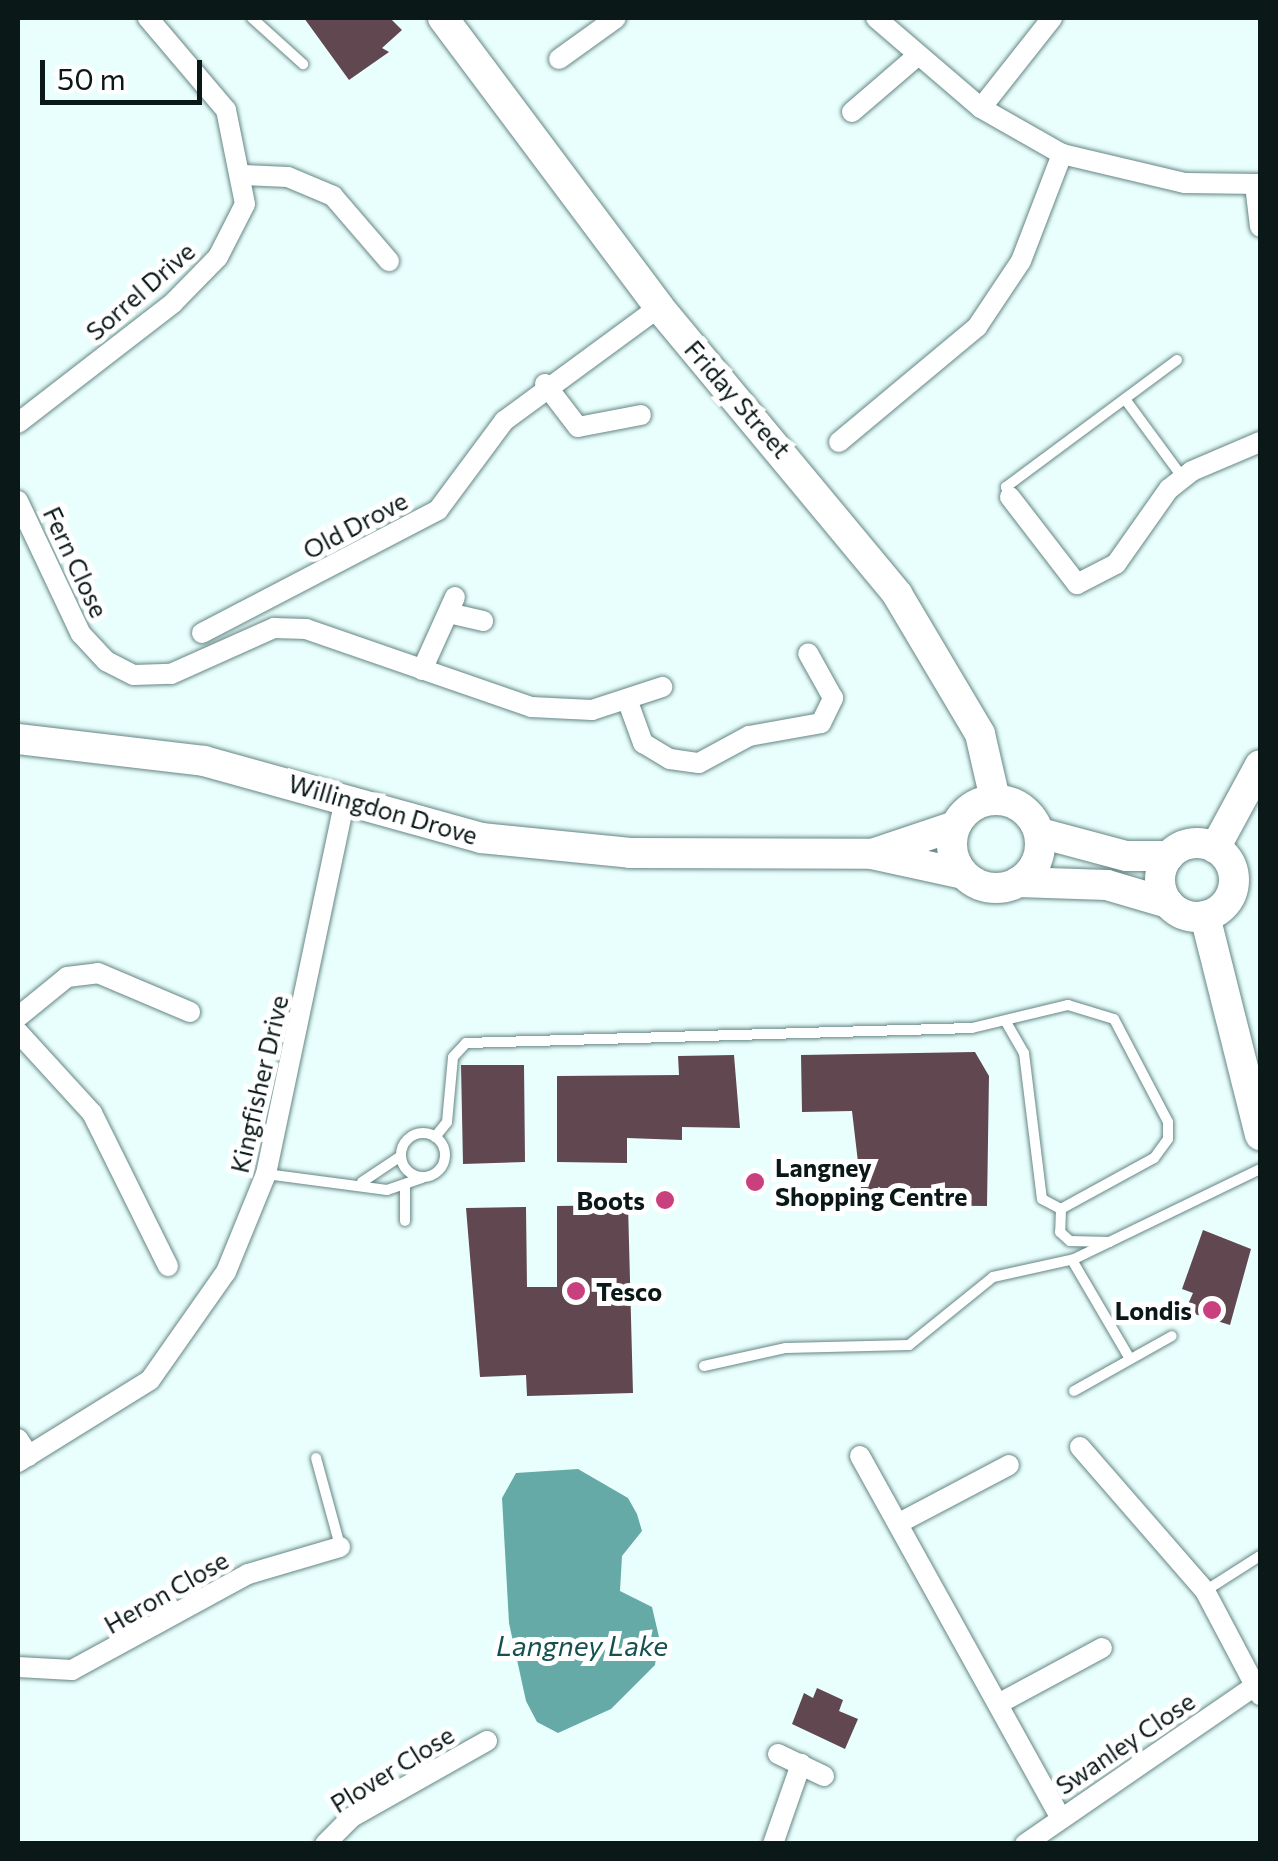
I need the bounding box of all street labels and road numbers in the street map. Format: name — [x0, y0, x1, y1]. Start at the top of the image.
street label: Sorrel Drive — [80, 236, 200, 346]
street label: Friday Street — [679, 334, 797, 464]
street label: Old Drove — [298, 485, 412, 565]
street label: Fern Close — [37, 502, 115, 622]
street label: Willingdon Drove — [285, 768, 481, 850]
street label: Kingfisher Drive — [224, 992, 294, 1176]
street label: Heron Close — [99, 1544, 233, 1640]
street label: Swanley Close — [1050, 1686, 1200, 1800]
street label: Plover Close — [325, 1719, 459, 1819]

